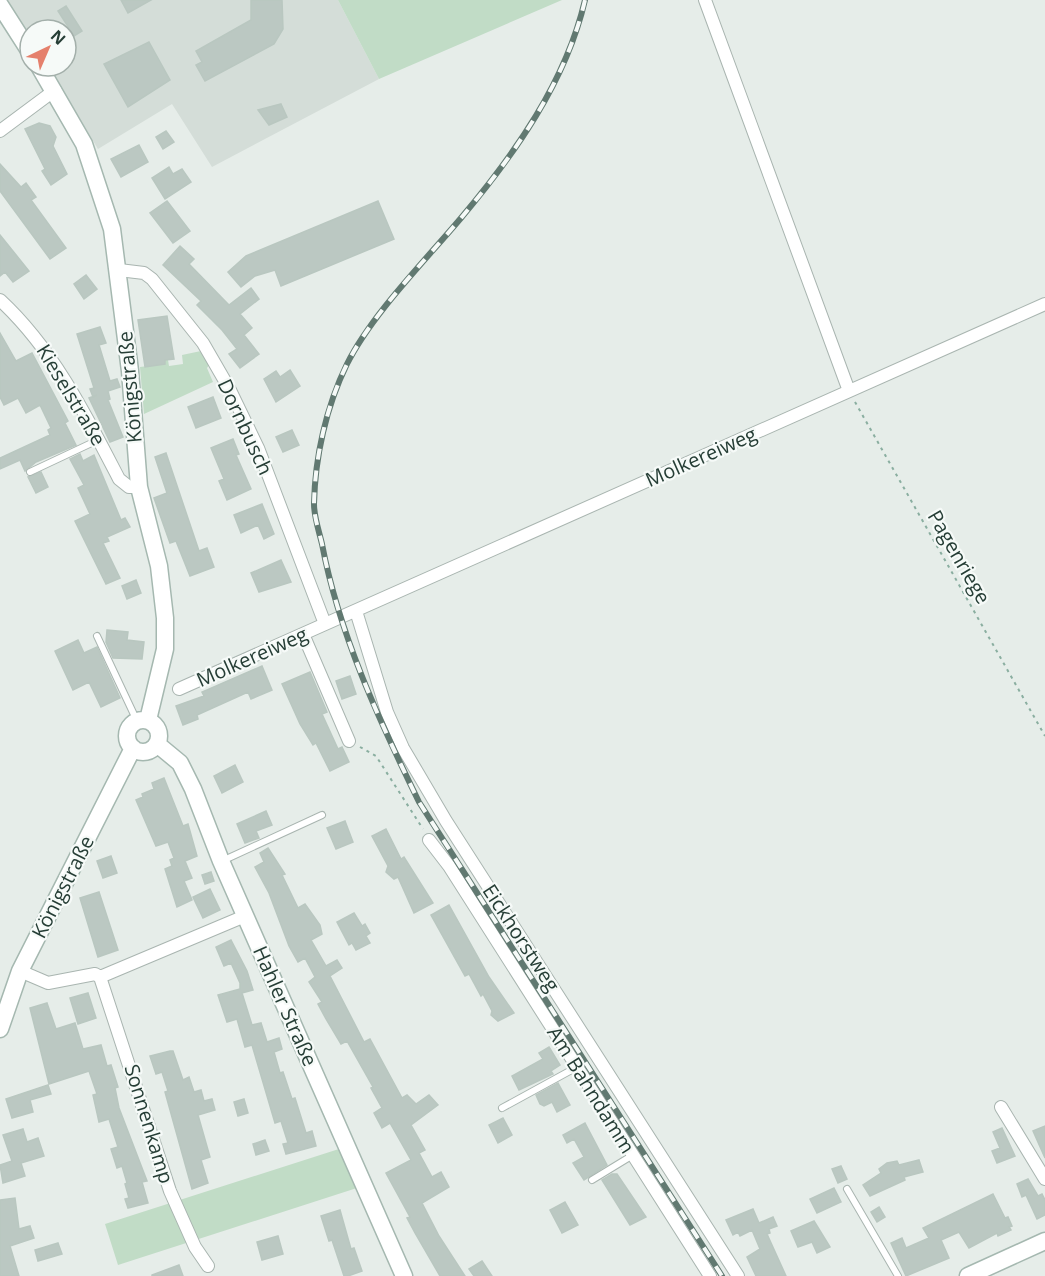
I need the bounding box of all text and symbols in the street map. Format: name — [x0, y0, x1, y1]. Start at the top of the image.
north arrow — [18, 18, 78, 78]
text: N — [46, 25, 71, 50]
street label: Königstraße — [111, 330, 148, 444]
street label: Kieselstraße — [31, 339, 112, 451]
street label: Dornbusch — [211, 374, 279, 479]
street label: Molkereiweg — [641, 420, 761, 493]
street label: Pagenriege — [922, 505, 997, 609]
street label: Molkereiweg — [192, 620, 312, 693]
street label: Königstraße — [25, 831, 100, 943]
street label: Eickhorstweg — [477, 879, 566, 997]
street label: Hahler Straße — [247, 941, 324, 1070]
street label: Am Bahndamm — [541, 1021, 641, 1159]
street label: Sonnenkamp — [119, 1061, 180, 1187]

